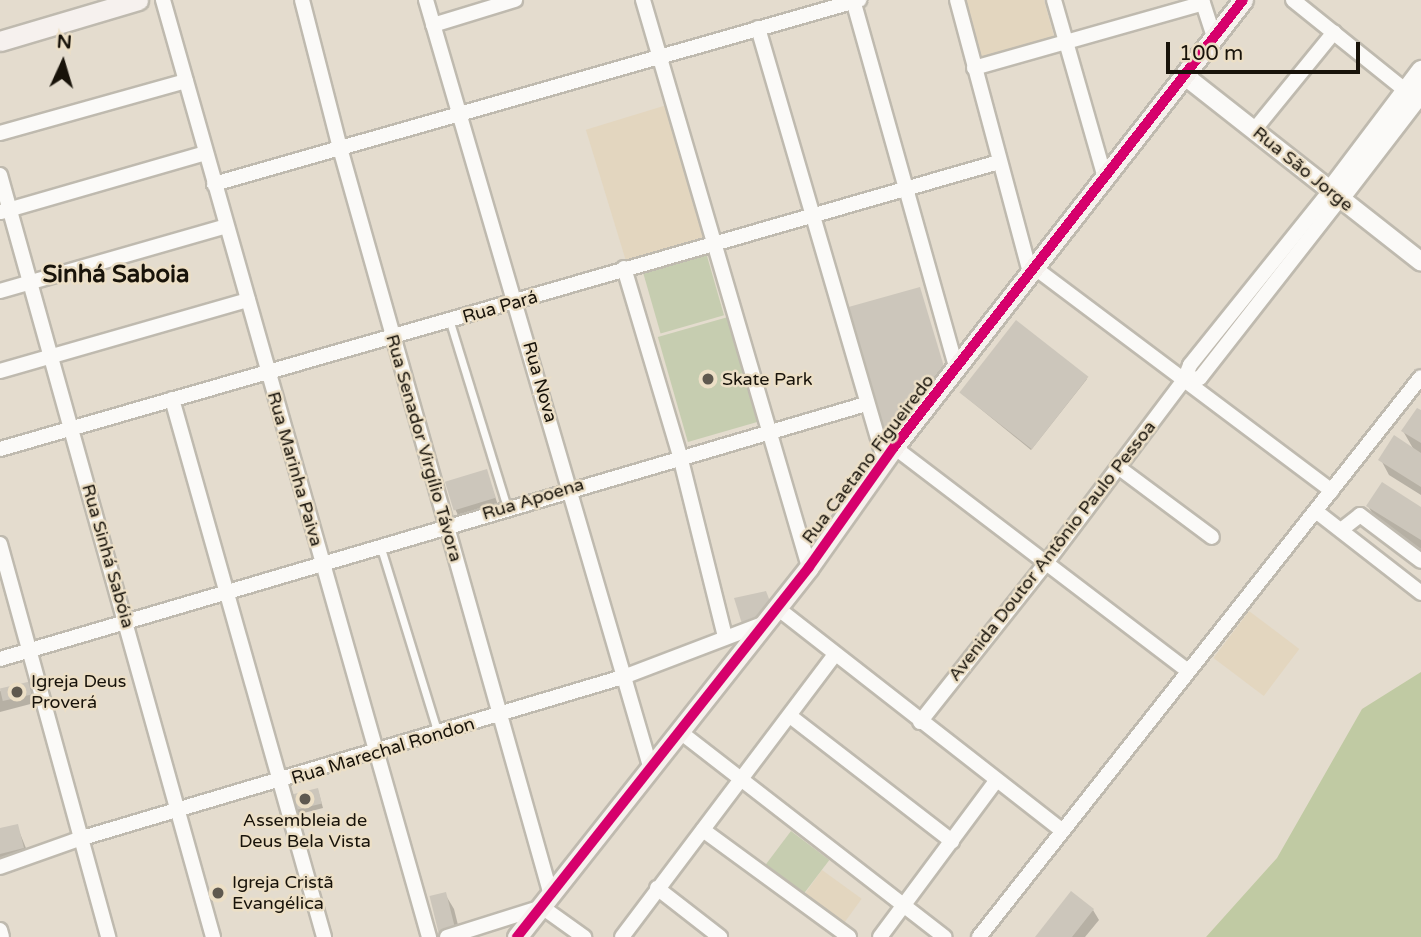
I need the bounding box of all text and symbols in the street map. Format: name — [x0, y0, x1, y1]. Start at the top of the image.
north arrow — [28, 28, 98, 98]
scale bar — [1169, 28, 1363, 72]
text: N — [56, 31, 73, 54]
text: 100 m — [1179, 41, 1243, 66]
street label: Rua São Jorge — [1248, 122, 1358, 216]
district label: Sinhá Saboia — [43, 261, 189, 289]
street label: Rua Pará — [460, 286, 540, 328]
street label: Rua Senador Virgílio Távora — [381, 332, 467, 564]
street label: Rua Nova — [518, 339, 562, 425]
place label: Skate Park — [722, 368, 813, 390]
street label: Rua Caetano Figueiredo — [797, 370, 939, 548]
marker: Skate Park — [700, 371, 716, 387]
street label: Rua Marinha Paiva — [263, 389, 327, 549]
street label: Avenida Doutor Antônio Paulo Pessoa — [944, 417, 1160, 685]
street label: Rua Apoena — [479, 473, 587, 525]
street label: Rua Sinhá Sabóia — [77, 482, 139, 630]
place label: Igreja Deus Proverá — [31, 671, 126, 714]
marker: Igreja Deus Proverá — [9, 684, 25, 700]
street label: Rua Marechal Rondon — [289, 713, 477, 789]
marker: Assembleia de Deus Bela Vista — [297, 791, 313, 807]
place label: Assembleia de Deus Bela Vista — [239, 810, 371, 852]
place label: Igreja Cristã Evangélica — [232, 872, 334, 914]
marker: Igreja Cristã Evangélica — [210, 885, 226, 901]

